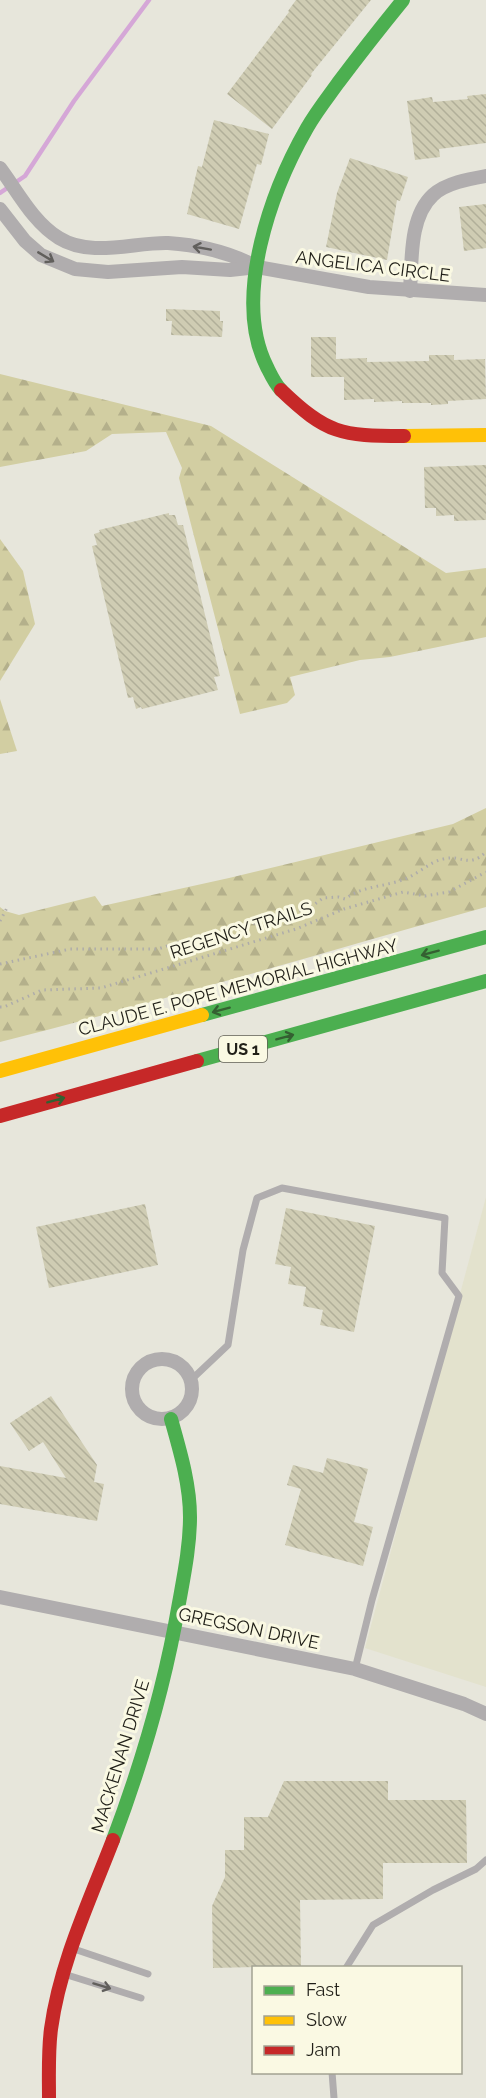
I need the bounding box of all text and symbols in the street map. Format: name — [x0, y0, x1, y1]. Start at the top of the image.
one-way arrow — [193, 242, 212, 253]
street label: ANGELICA CIRCLE — [294, 246, 452, 286]
one-way arrow — [37, 251, 54, 263]
street label: REGENCY TRAILS — [167, 897, 315, 963]
street label: CLAUDE E. POPE MEMORIAL HIGHWAY — [76, 934, 400, 1040]
one-way arrow — [420, 947, 439, 959]
one-way arrow — [212, 1005, 231, 1016]
one-way arrow — [275, 1031, 294, 1042]
road number: US 1 — [219, 1036, 267, 1062]
one-way arrow — [47, 1094, 66, 1105]
street label: GREGSON DRIVE — [177, 1603, 321, 1653]
street label: MACKENAN DRIVE — [87, 1677, 153, 1835]
legend — [252, 1966, 462, 2074]
text: Fast — [306, 1979, 340, 2000]
one-way arrow — [92, 1981, 111, 1992]
text: Slow — [306, 2009, 347, 2030]
text: Jam — [306, 2039, 341, 2060]

